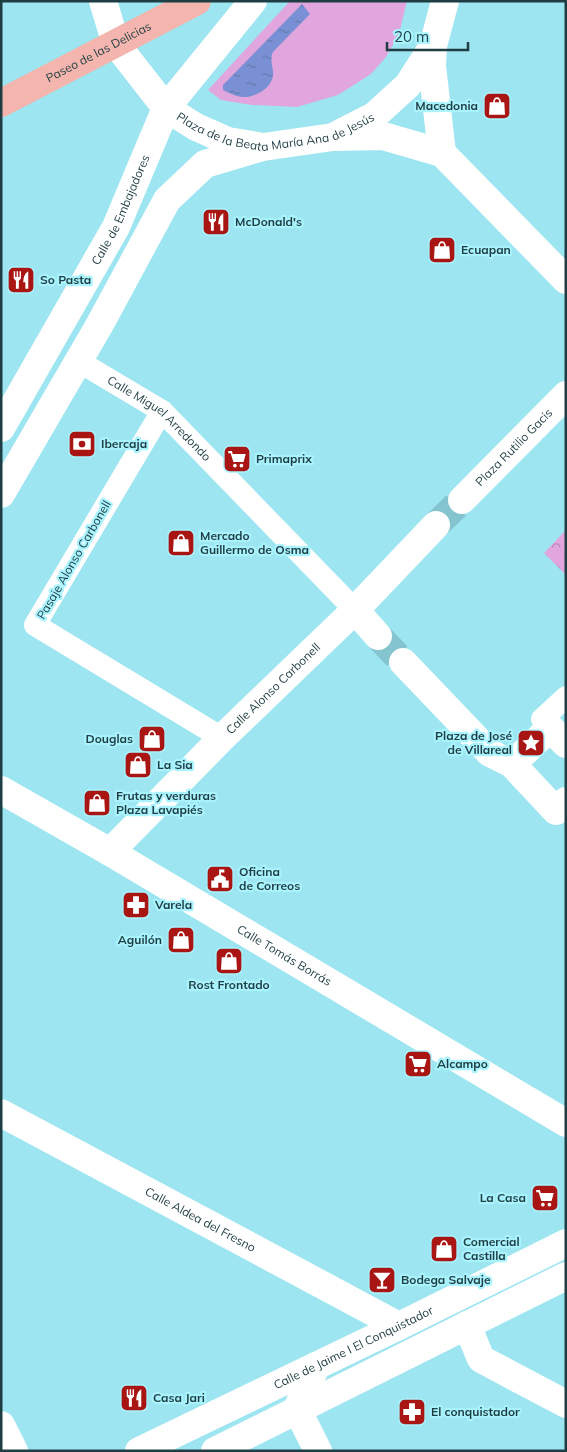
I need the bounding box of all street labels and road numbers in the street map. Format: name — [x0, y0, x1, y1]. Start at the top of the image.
street label: Paseo de las Delicias — [43, 18, 153, 85]
street label: Plaza de la Beata María Ana de Jesús — [171, 105, 379, 119]
street label: Calle de Embajadores — [88, 152, 153, 268]
street label: Calle Miguel Arredondo — [105, 372, 215, 464]
street label: Plaza Rutilio Gacis — [472, 405, 555, 489]
street label: Pasaje Alonso Carbonell — [33, 498, 114, 622]
street label: Calle Alonso Carbonell — [223, 639, 323, 737]
street label: Calle Tomás Borrás — [234, 921, 335, 989]
street label: Calle Aldea del Fresno — [143, 1183, 259, 1255]
street label: Calle de Jaime I El Conquistador — [271, 1302, 436, 1392]

